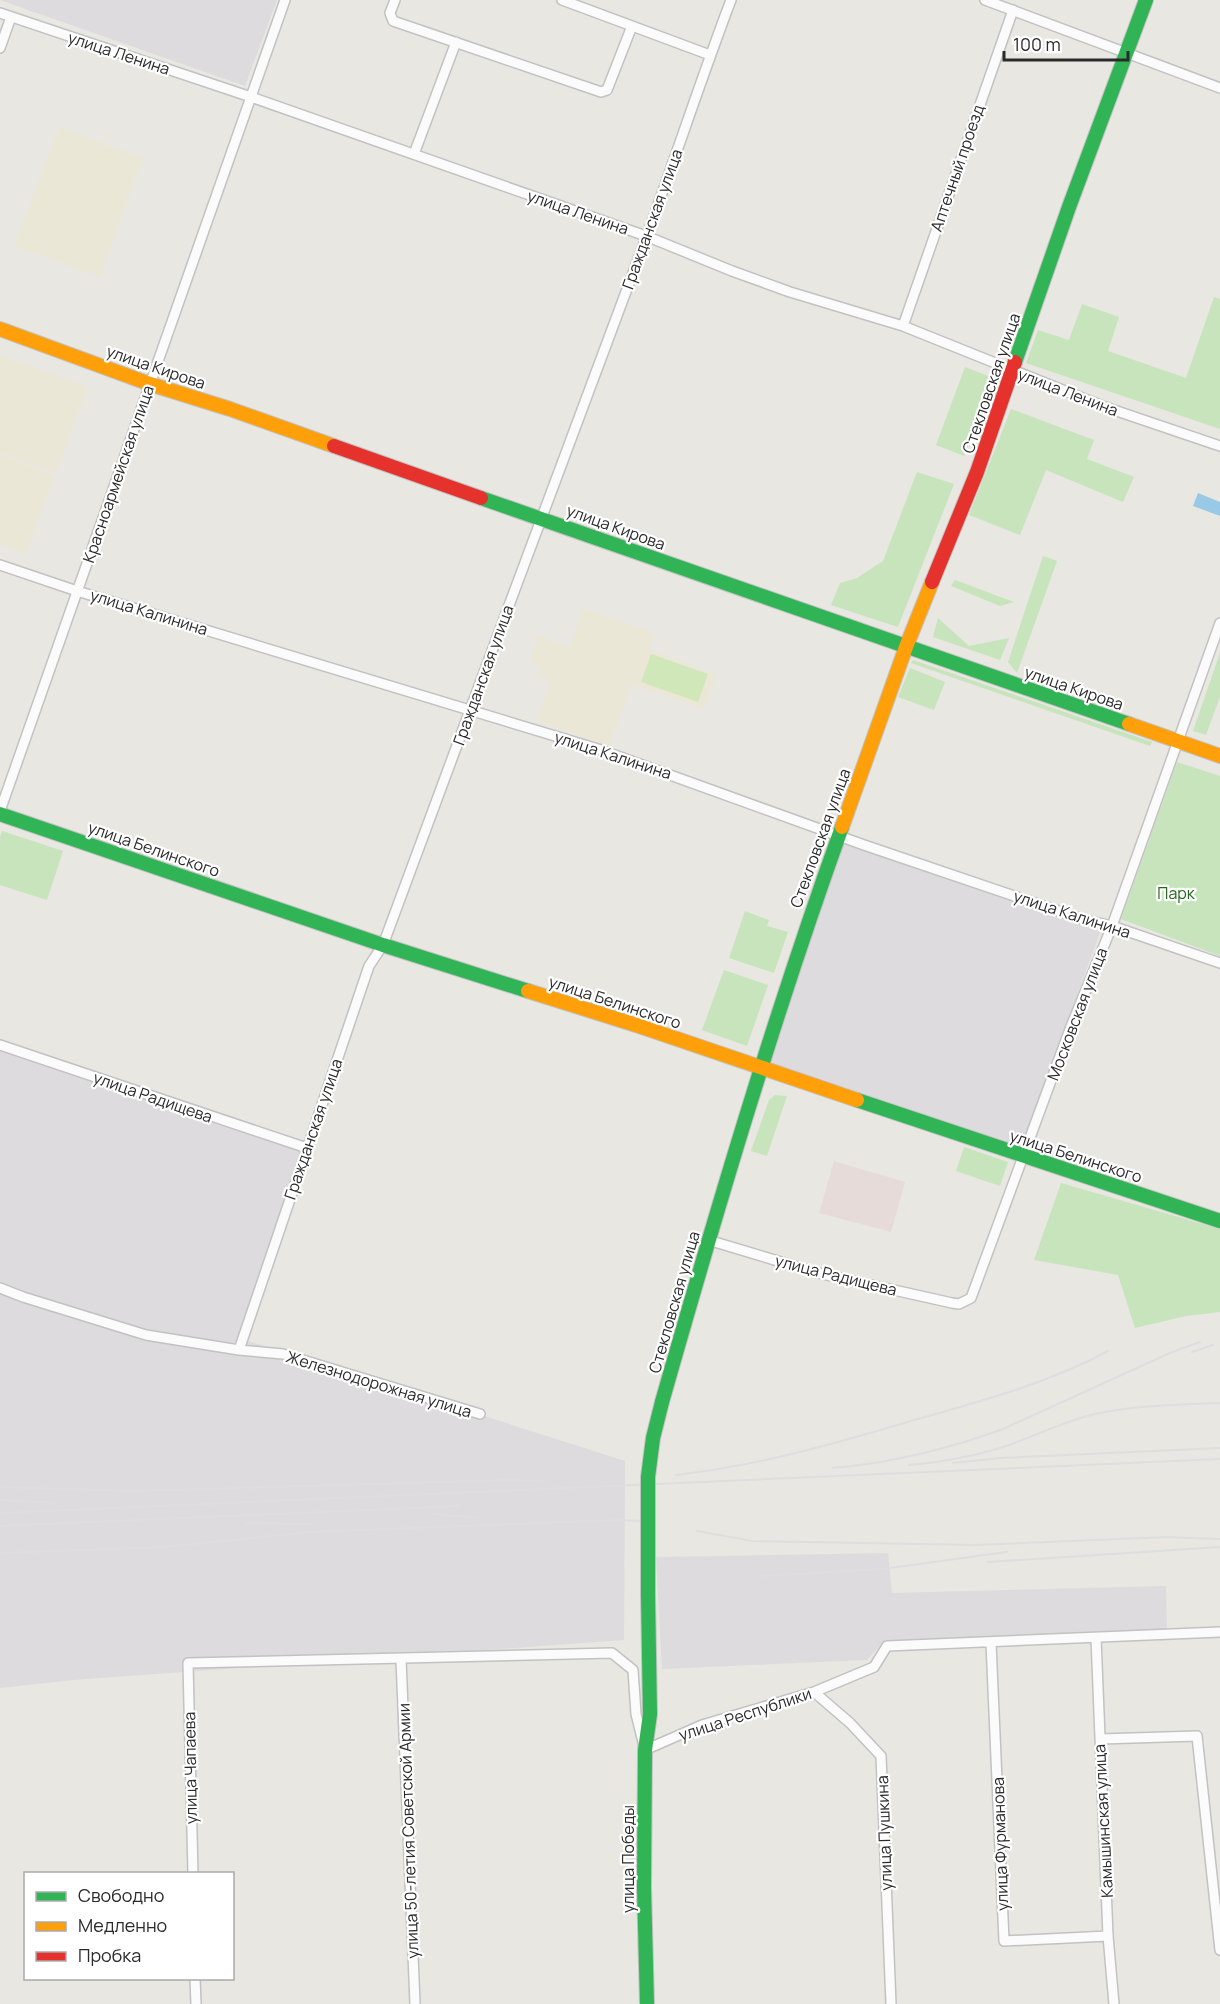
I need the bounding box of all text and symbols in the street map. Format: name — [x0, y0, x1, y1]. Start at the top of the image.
scale bar — [1004, 24, 1128, 62]
street label: улица Ленина — [65, 26, 173, 80]
text: 100 m — [1013, 32, 1061, 56]
street label: Аптечный проезд — [925, 101, 989, 234]
street label: Гражданская улица — [616, 146, 688, 292]
street label: улица Ленина — [524, 184, 632, 240]
street label: Стекловская улица — [957, 310, 1025, 456]
street label: улица Кирова — [104, 340, 208, 394]
street label: улица Ленина — [1015, 363, 1121, 421]
street label: Красноармейская улица — [77, 382, 159, 566]
street label: улица Кирова — [564, 499, 668, 555]
street label: улица Калинина — [87, 584, 211, 640]
street label: Гражданская улица — [447, 602, 519, 748]
street label: улица Кирова — [1022, 661, 1126, 715]
street label: улица Калинина — [552, 726, 674, 784]
street label: Стекловская улица — [785, 765, 855, 911]
street label: улица Белинского — [85, 816, 223, 882]
park label: Парк — [1157, 882, 1196, 904]
street label: улица Калинина — [1011, 885, 1133, 943]
street label: Московская улица — [1042, 944, 1112, 1084]
street label: улица Белинского — [546, 970, 684, 1034]
street label: Гражданская улица — [279, 1056, 347, 1202]
street label: улица Радищева — [90, 1066, 216, 1128]
street label: улица Белинского — [1007, 1124, 1145, 1188]
street label: Стекловская улица — [643, 1228, 705, 1376]
street label: улица Радищева — [773, 1249, 899, 1301]
street label: Железнодорожная улица — [284, 1345, 474, 1423]
street label: улица Республики — [676, 1682, 814, 1746]
street label: улица 50-летия Советской Армии — [393, 1703, 423, 1959]
street label: улица Чапаева — [178, 1712, 202, 1824]
street label: Камышинская улица — [1088, 1744, 1118, 1898]
street label: улица Пушкина — [871, 1775, 897, 1891]
street label: улица Фурманова — [987, 1777, 1013, 1911]
street label: улица Победы — [617, 1805, 639, 1913]
legend — [24, 1872, 234, 1980]
text: Свободно — [78, 1883, 164, 1907]
text: Медленно — [78, 1913, 167, 1937]
text: Пробка — [78, 1943, 141, 1967]

